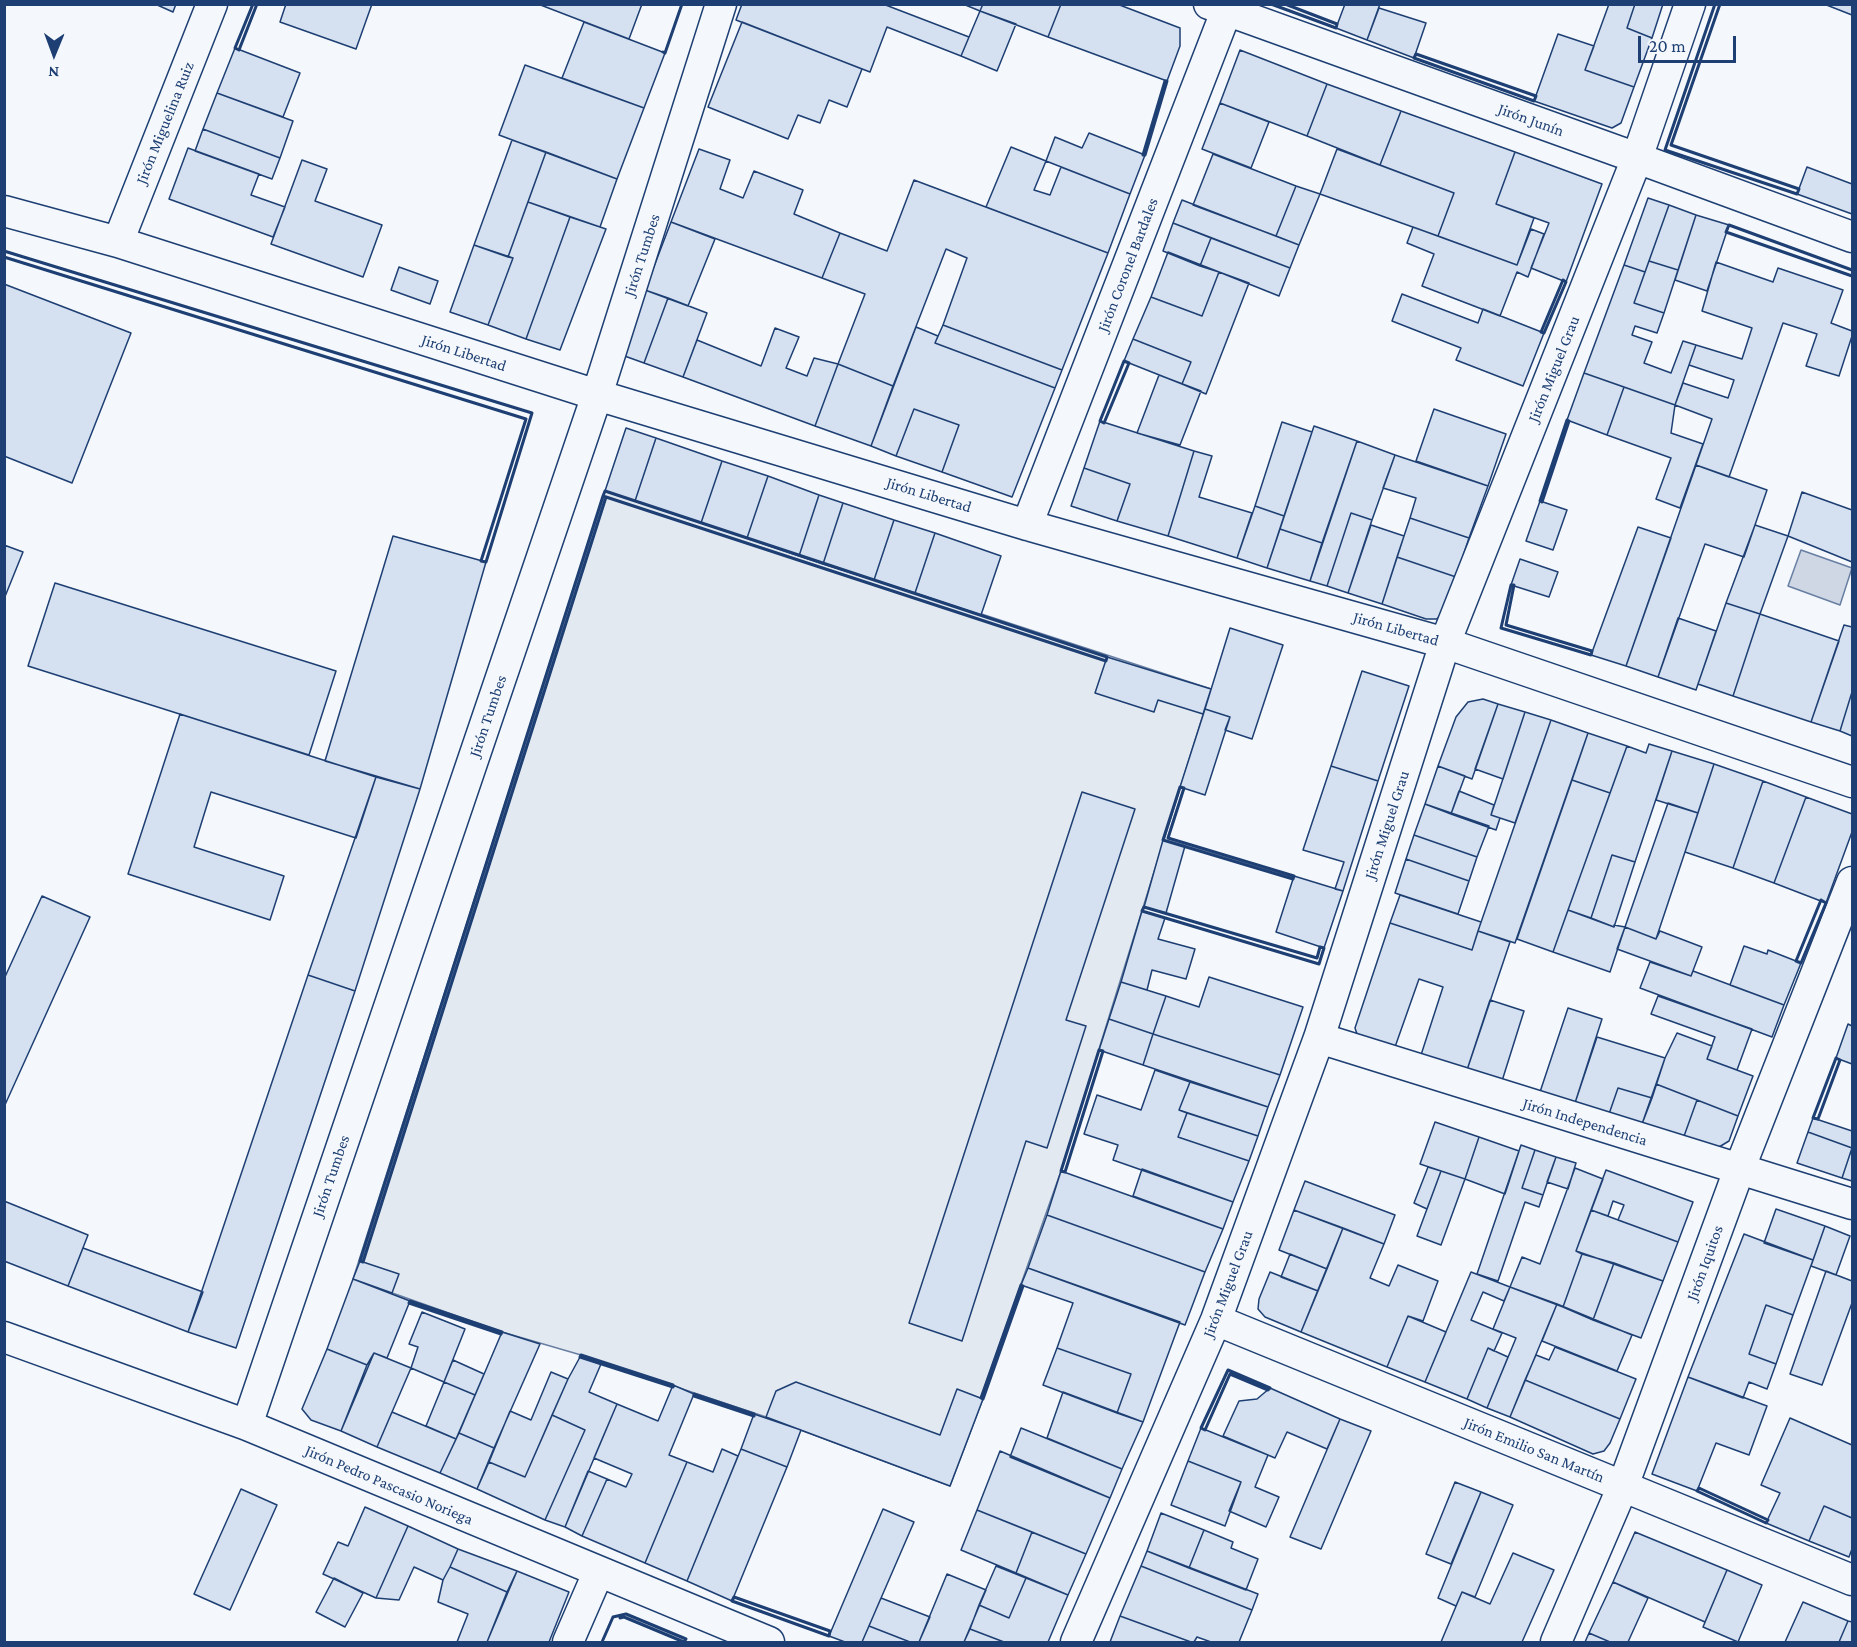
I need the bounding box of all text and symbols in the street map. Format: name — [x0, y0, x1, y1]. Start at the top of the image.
north arrow — [24, 24, 84, 84]
scale bar — [1641, 24, 1738, 62]
text: 20 m — [1649, 36, 1686, 56]
street label: Jirón Miguelina Ruiz — [132, 59, 198, 187]
text: N — [48, 64, 59, 81]
street label: Jirón Junín — [1495, 99, 1567, 141]
street label: Jirón Coronel Bardales — [1094, 195, 1162, 335]
street label: Jirón Tumbes — [620, 211, 664, 299]
street label: Jirón Miguel Grau — [1524, 313, 1584, 425]
street label: Jirón Libertad — [419, 330, 509, 376]
street label: Jirón Libertad — [884, 473, 974, 517]
street label: Jirón Libertad — [1351, 608, 1441, 650]
street label: Jirón Tumbes — [465, 672, 511, 760]
street label: Jirón Miguel Grau — [1360, 768, 1414, 882]
street label: Jirón Independencia — [1520, 1094, 1650, 1150]
street label: Jirón Tumbes — [308, 1132, 354, 1220]
street label: Jirón Iquitos — [1682, 1223, 1728, 1303]
street label: Jirón Miguel Grau — [1199, 1228, 1257, 1340]
street label: Jirón Emilio San Martín — [1461, 1413, 1607, 1487]
street label: Jirón Pedro Pascasio Noriega — [302, 1441, 476, 1529]

